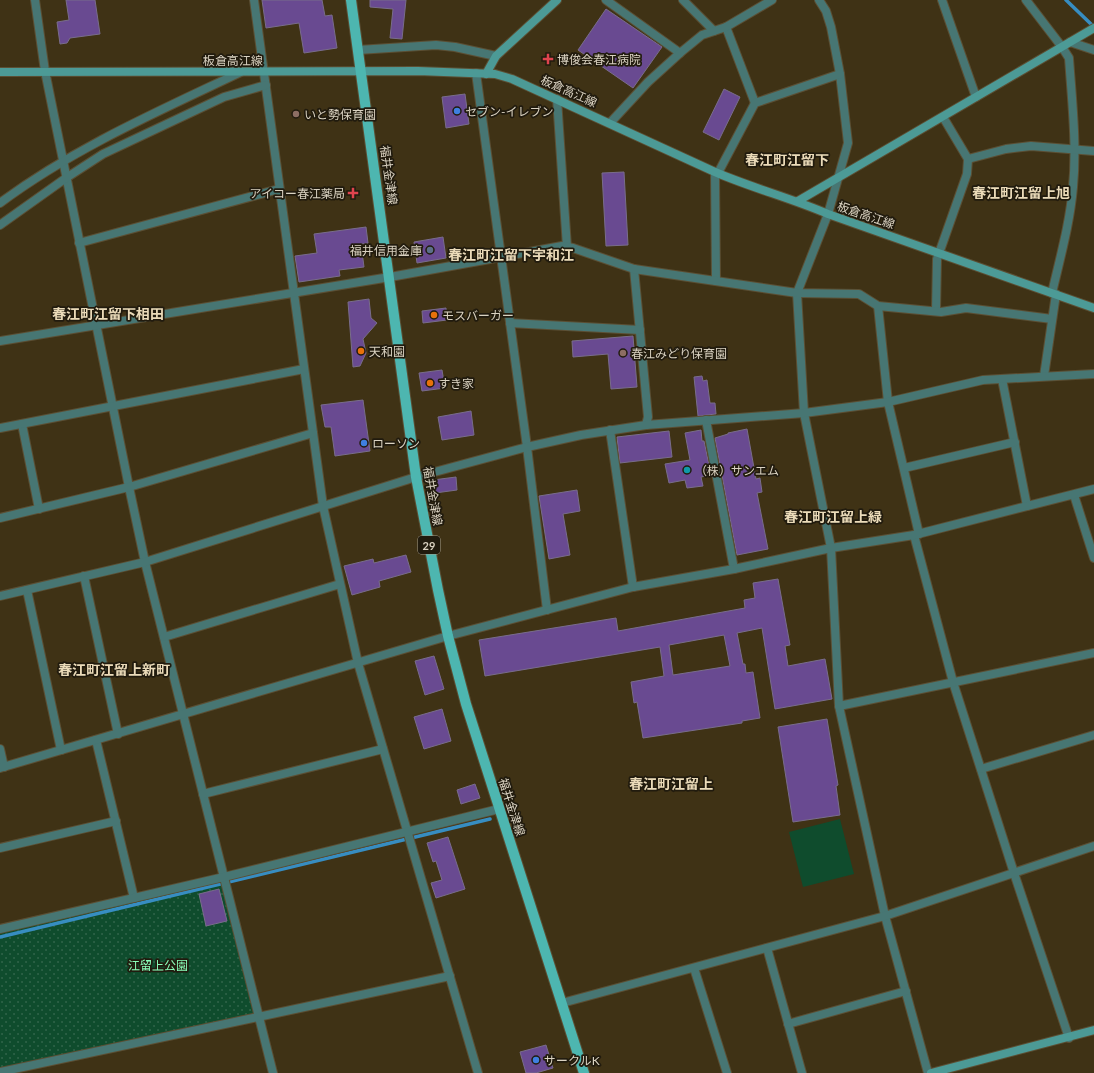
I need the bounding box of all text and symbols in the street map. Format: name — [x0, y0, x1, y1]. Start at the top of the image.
place label: 博俊会春江病院 — [557, 52, 641, 67]
street label: 板倉高江線 — [203, 53, 263, 68]
marker: 博俊会春江病院 — [542, 53, 554, 65]
street label: 板倉高江線 — [539, 72, 599, 110]
place label: セブン-イレブン — [465, 104, 553, 119]
marker: セブン-イレブン — [452, 106, 462, 116]
place label: いと勢保育園 — [304, 107, 376, 122]
marker: いと勢保育園 — [291, 109, 301, 119]
street label: 福井金津線 — [377, 144, 401, 206]
district label: 春江町江留下 — [745, 151, 829, 168]
district label: 春江町江留上旭 — [972, 184, 1070, 201]
place label: アイコー春江薬局 — [250, 186, 345, 201]
marker: アイコー春江薬局 — [348, 188, 358, 198]
street label: 板倉高江線 — [835, 198, 897, 232]
place label: 福井信用金庫 — [350, 243, 422, 258]
marker: 福井信用金庫 — [425, 245, 435, 255]
district label: 春江町江留下宇和江 — [448, 246, 574, 263]
district label: 春江町江留下相田 — [52, 305, 164, 322]
place label: モスバーガー — [442, 308, 514, 323]
marker: モスバーガー — [429, 310, 439, 320]
place label: 天和園 — [369, 344, 405, 359]
marker: 天和園 — [356, 346, 366, 356]
place label: 春江みどり保育園 — [631, 346, 727, 361]
marker: 春江みどり保育園 — [618, 348, 628, 358]
place label: すき家 — [438, 376, 474, 391]
marker: すき家 — [425, 378, 435, 388]
place label: ローソン — [372, 436, 420, 451]
marker: ローソン — [359, 438, 369, 448]
place label: （株）サンエム — [695, 463, 779, 478]
street label: 福井金津線 — [420, 465, 446, 527]
marker: （株）サンエム — [682, 465, 692, 475]
district label: 春江町江留上緑 — [784, 508, 882, 525]
road number: 29 — [418, 536, 440, 554]
district label: 春江町江留上新町 — [58, 661, 170, 678]
district label: 春江町江留上 — [629, 775, 713, 792]
street label: 福井金津線 — [496, 776, 528, 838]
park label: 江留上公園 — [128, 958, 188, 973]
place label: サークルK — [544, 1053, 600, 1068]
marker: サークルK — [531, 1055, 541, 1065]

